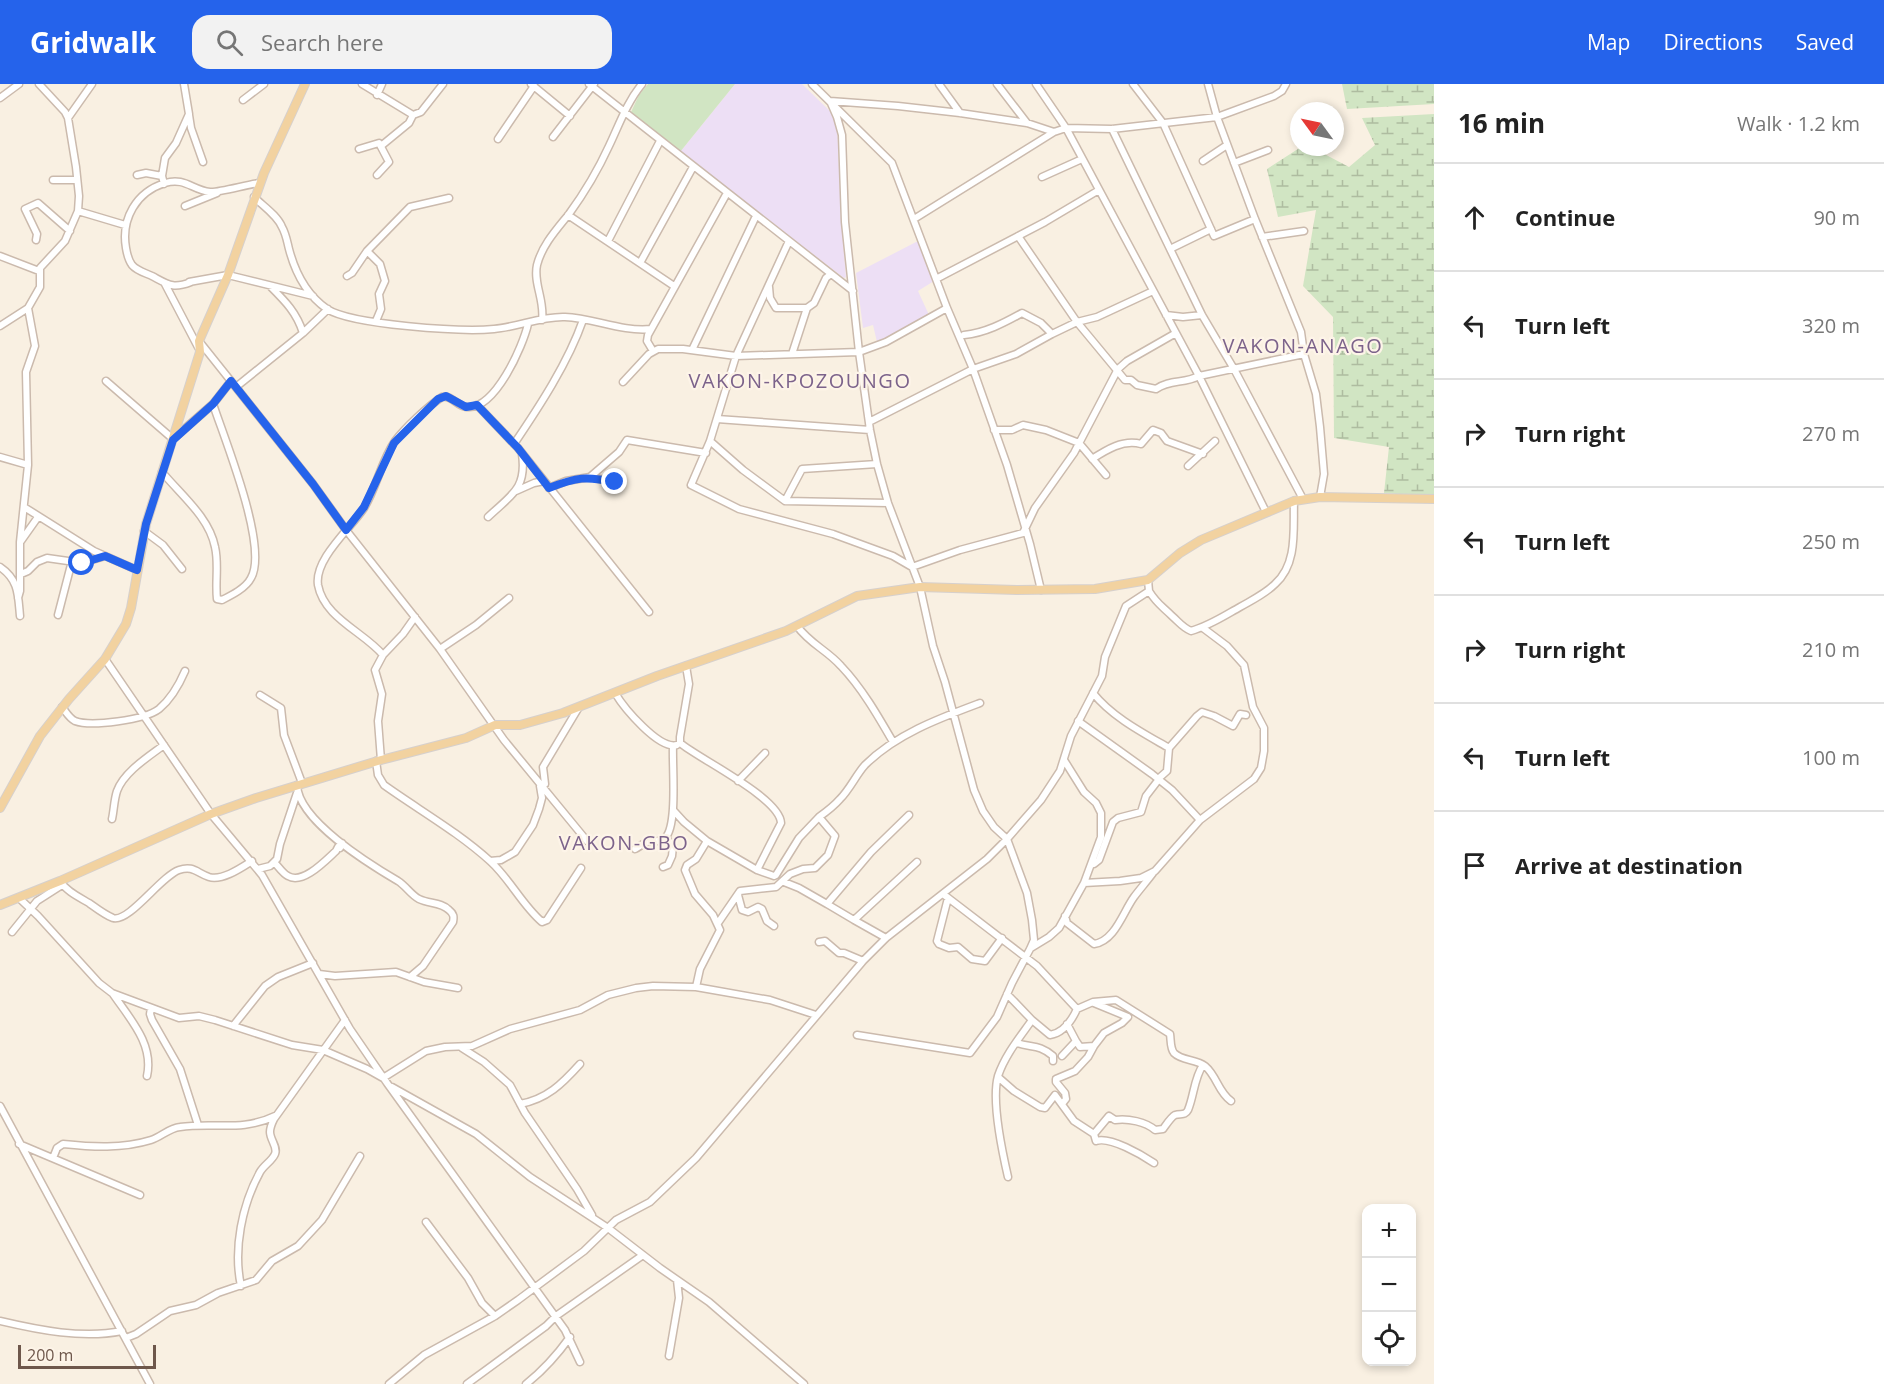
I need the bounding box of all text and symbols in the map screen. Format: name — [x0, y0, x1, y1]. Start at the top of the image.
search box — [192, 15, 612, 69]
text: Gridwalk — [30, 23, 156, 61]
icon: search — [213, 26, 246, 59]
text: Search here — [261, 27, 384, 57]
text: Map — [1587, 28, 1630, 56]
text: Directions — [1663, 28, 1763, 56]
text: Saved — [1796, 28, 1854, 56]
north arrow — [1290, 102, 1344, 156]
text: 16 min — [1458, 105, 1545, 141]
text: Walk · 1.2 km — [1737, 110, 1860, 137]
icon: ahead — [1458, 201, 1491, 234]
text: Continue — [1515, 202, 1615, 232]
text: 90 m — [1813, 204, 1860, 231]
icon: left — [1458, 309, 1491, 342]
text: Turn left — [1515, 310, 1610, 340]
text: 320 m — [1802, 312, 1860, 339]
district label: VAKON-ANAGO — [1223, 332, 1383, 359]
district label: VAKON-KPOZOUNGO — [689, 367, 911, 394]
icon: right — [1458, 417, 1491, 450]
text: Turn right — [1515, 418, 1626, 448]
text: 270 m — [1802, 420, 1860, 447]
route end — [601, 468, 627, 494]
icon: left — [1458, 525, 1491, 558]
text: Turn left — [1515, 526, 1610, 556]
text: 250 m — [1802, 528, 1860, 555]
route start — [68, 549, 94, 575]
icon: right — [1458, 633, 1491, 666]
text: Turn right — [1515, 634, 1626, 664]
text: 210 m — [1802, 636, 1860, 663]
icon: left — [1458, 741, 1491, 774]
text: Turn left — [1515, 742, 1610, 772]
text: 100 m — [1802, 744, 1860, 771]
district label: VAKON-GBO — [559, 829, 689, 856]
icon: arrive — [1458, 849, 1491, 882]
text: Arrive at destination — [1515, 850, 1743, 880]
map controls — [1362, 1204, 1416, 1366]
button: + — [1362, 1204, 1416, 1258]
button: − — [1362, 1258, 1416, 1312]
button: locate — [1362, 1312, 1416, 1366]
scale bar — [18, 1342, 156, 1370]
text: 200 m — [27, 1344, 73, 1366]

